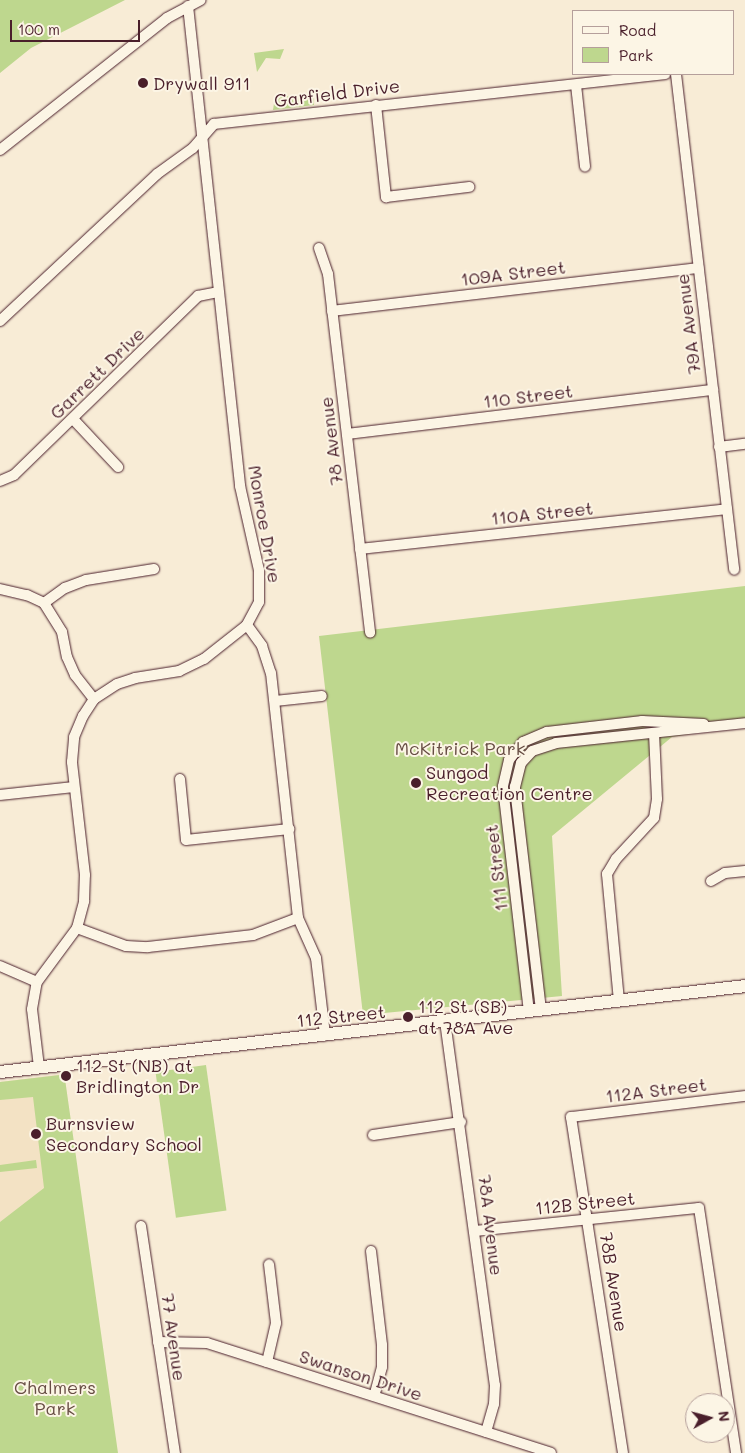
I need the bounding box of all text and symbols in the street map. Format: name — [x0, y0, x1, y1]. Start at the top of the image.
scale bar — [12, 10, 142, 42]
legend — [572, 10, 735, 75]
text: 100 m — [18, 19, 60, 39]
text: Road — [619, 20, 656, 40]
text: Park — [619, 45, 653, 65]
place label: Drywall 911 — [153, 72, 251, 94]
street label: Garfield Drive — [273, 75, 401, 111]
marker: Drywall 911 — [137, 77, 149, 89]
street label: 109A Street — [459, 256, 567, 290]
street label: 79A Avenue — [671, 272, 705, 376]
street label: Garrett Drive — [45, 323, 149, 423]
street label: 110 Street — [482, 380, 574, 412]
street label: 78 Avenue — [315, 396, 347, 486]
street label: Monroe Drive — [244, 463, 286, 585]
street label: 110A Street — [490, 497, 594, 529]
park label: McKitrick Park — [395, 737, 525, 759]
place label: Sungod Recreation Centre — [426, 762, 593, 804]
marker: Sungod Recreation Centre — [410, 777, 422, 789]
street label: 111 Street — [480, 823, 512, 913]
place label: 112 St (SB) at 78A Ave — [418, 996, 513, 1038]
street label: 112 Street — [296, 1001, 386, 1031]
marker: 112 St (SB) at 78A Ave — [402, 1011, 414, 1023]
place label: 112 St (NB) at Bridlington Dr — [76, 1055, 199, 1098]
marker: 112 St (NB) at Bridlington Dr — [60, 1070, 72, 1082]
street label: 112A Street — [604, 1073, 708, 1107]
place label: Burnsview Secondary School — [46, 1113, 202, 1156]
marker: Burnsview Secondary School — [30, 1128, 42, 1140]
street label: 78A Avenue — [474, 1173, 508, 1277]
street label: 112B Street — [534, 1187, 636, 1219]
street label: 78B Avenue — [596, 1231, 632, 1333]
street label: 77 Avenue — [157, 1292, 191, 1382]
street label: Swanson Drive — [297, 1345, 425, 1405]
park label: Chalmers Park — [14, 1377, 96, 1420]
north arrow — [685, 1393, 735, 1443]
text: N — [714, 1410, 734, 1423]

